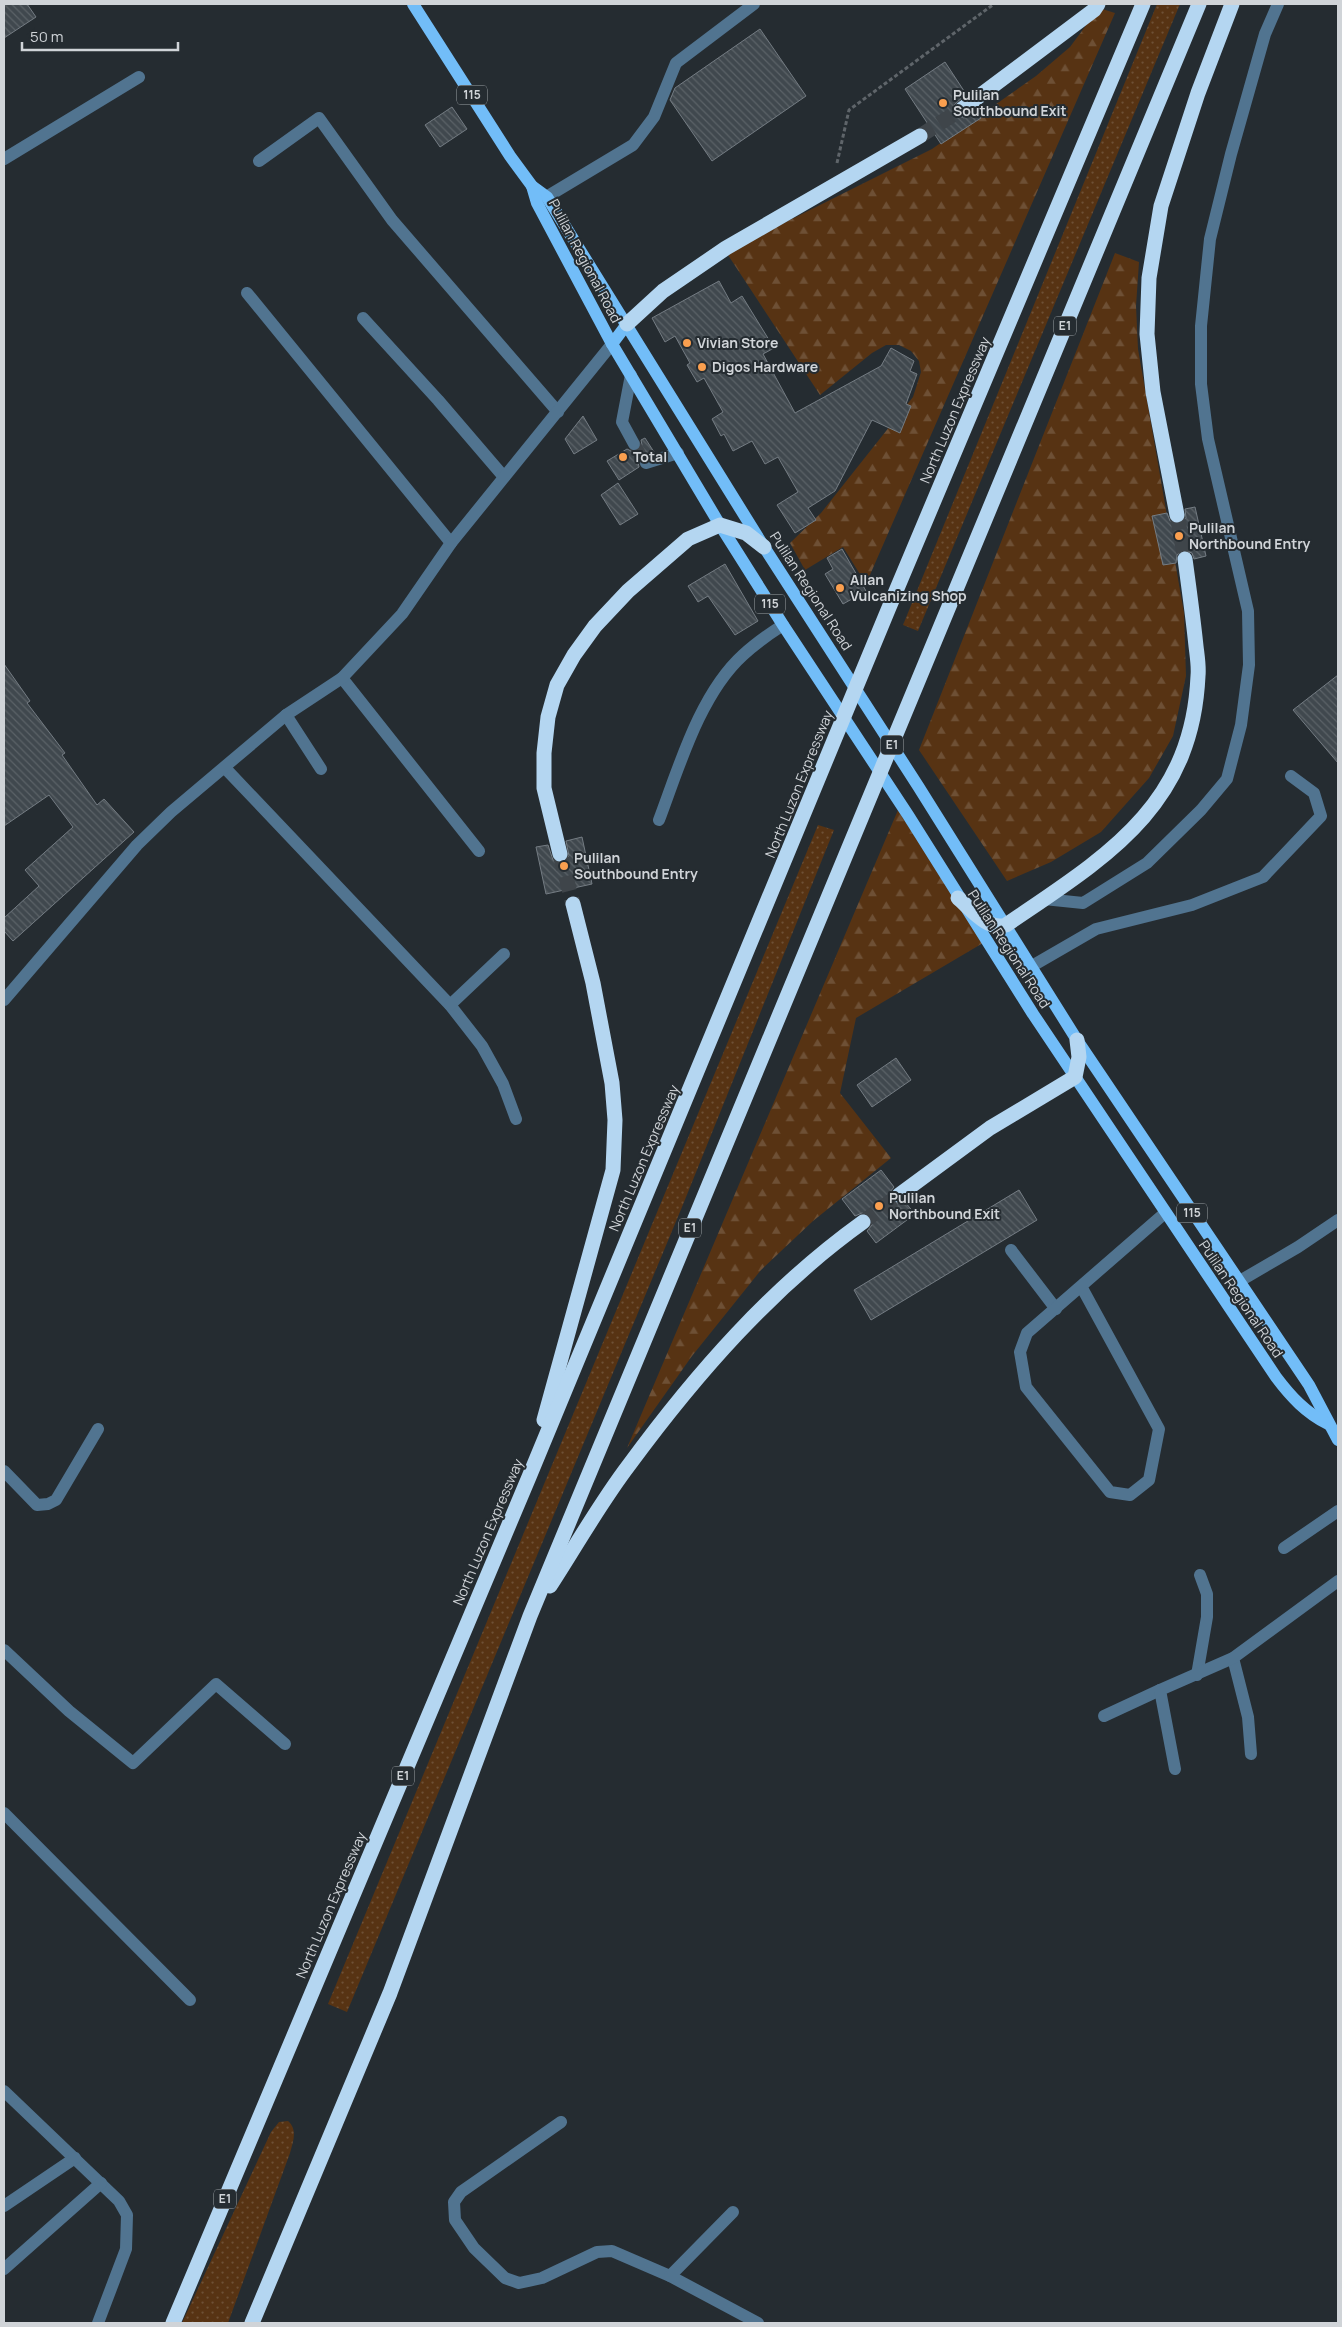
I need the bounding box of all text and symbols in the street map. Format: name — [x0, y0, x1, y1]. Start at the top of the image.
scale bar — [22, 20, 179, 52]
text: 50 m — [30, 26, 64, 47]
place label: Pulilan Southbound Exit — [953, 85, 1066, 120]
road number: 115 — [457, 86, 487, 104]
marker: Pulilan Southbound Exit — [937, 97, 949, 109]
street label: Pulilan Regional Road — [545, 196, 626, 326]
road number: E1 — [1054, 316, 1076, 336]
place label: Vivian Store — [697, 333, 778, 352]
street label: North Luzon Expressway — [915, 333, 994, 486]
marker: Vivian Store — [681, 337, 693, 349]
place label: Digos Hardware — [712, 357, 818, 376]
marker: Digos Hardware — [696, 361, 708, 373]
place label: Total — [633, 447, 667, 466]
marker: Total — [617, 451, 629, 463]
place label: Pulilan Northbound Entry — [1189, 518, 1311, 553]
street label: Pulilan Regional Road — [766, 528, 857, 654]
marker: Pulilan Northbound Entry — [1173, 530, 1185, 542]
place label: Allan Vulcanizing Shop — [850, 570, 967, 605]
marker: Allan Vulcanizing Shop — [834, 582, 846, 594]
road number: 115 — [755, 594, 785, 614]
street label: North Luzon Expressway — [760, 707, 837, 860]
road number: E1 — [881, 736, 903, 754]
place label: Pulilan Southbound Entry — [574, 848, 698, 883]
marker: Pulilan Southbound Entry — [558, 860, 570, 872]
street label: Pulilan Regional Road — [964, 886, 1055, 1012]
street label: North Luzon Expressway — [604, 1081, 683, 1234]
place label: Pulilan Northbound Exit — [889, 1188, 1000, 1223]
marker: Pulilan Northbound Exit — [873, 1200, 885, 1212]
road number: 115 — [1177, 1204, 1207, 1222]
road number: E1 — [679, 1218, 701, 1238]
street label: Pulilan Regional Road — [1195, 1236, 1288, 1361]
street label: North Luzon Expressway — [448, 1455, 527, 1608]
road number: E1 — [392, 1766, 414, 1785]
street label: North Luzon Expressway — [291, 1828, 370, 1981]
road number: E1 — [214, 2190, 236, 2208]

